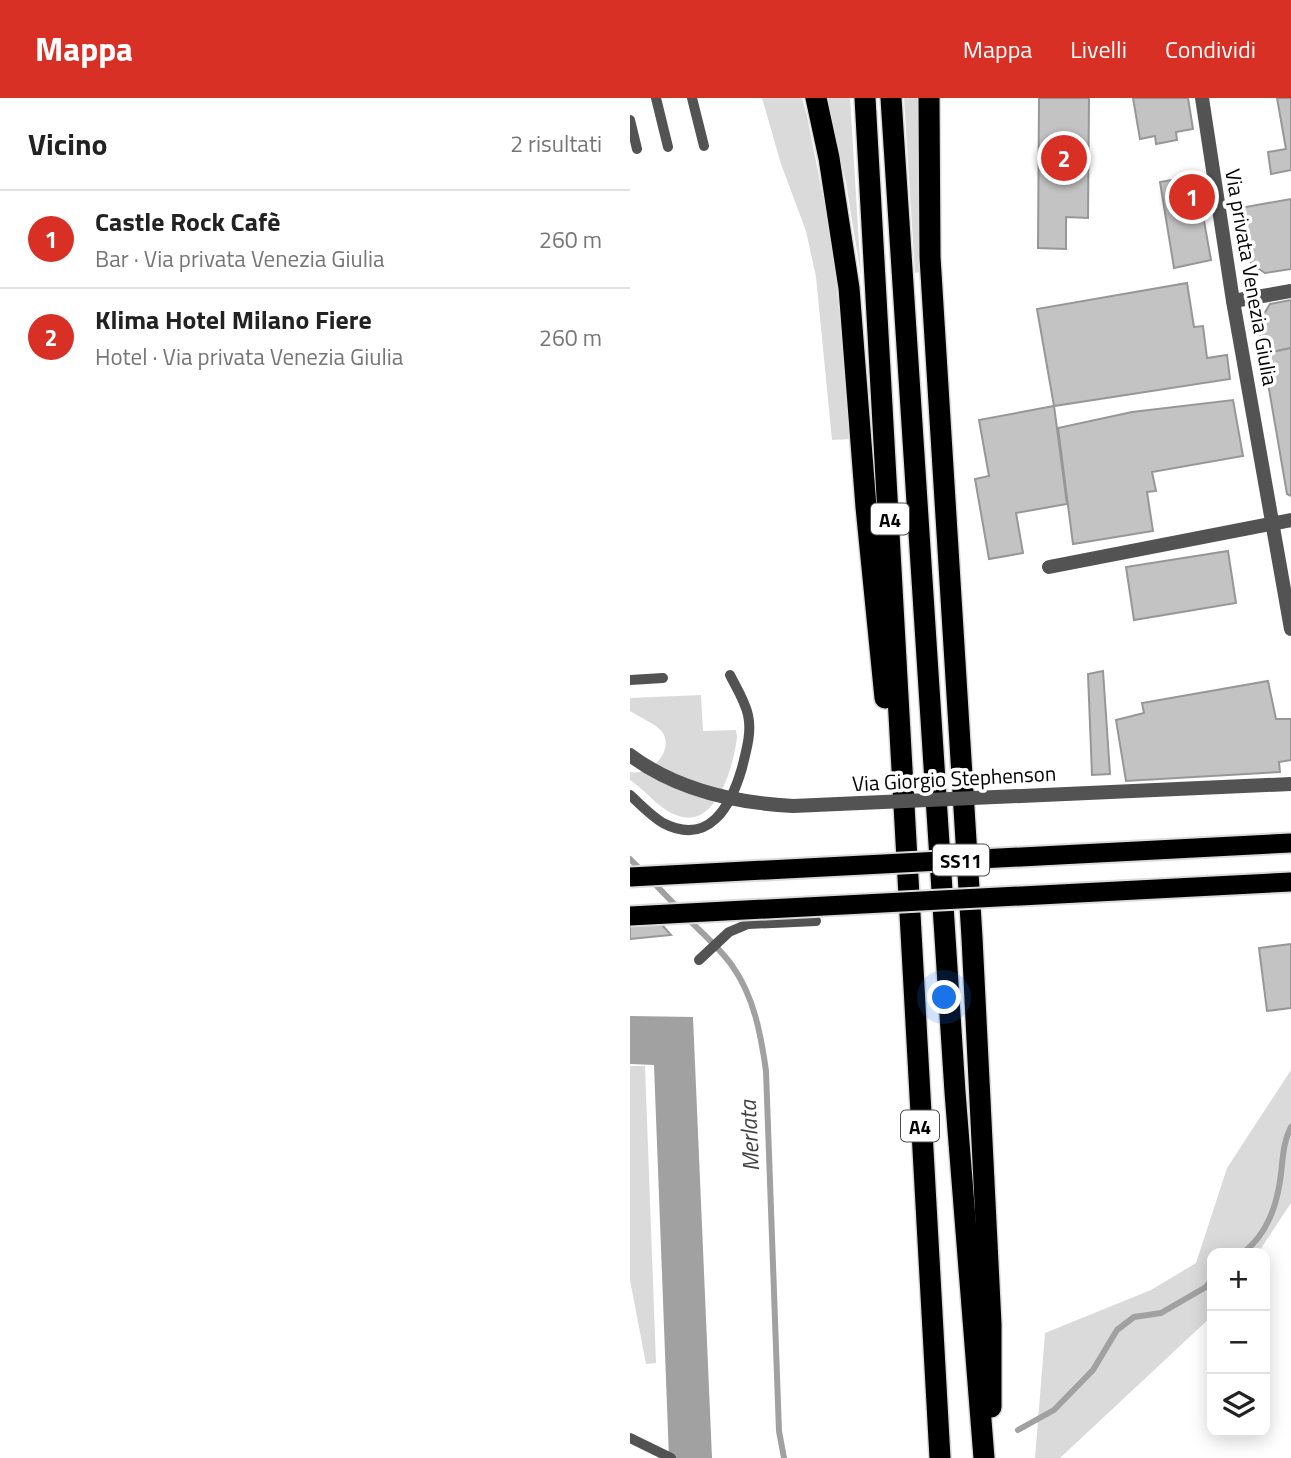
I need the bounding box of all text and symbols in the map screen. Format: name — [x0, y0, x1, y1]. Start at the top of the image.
text: Mappa — [35, 24, 133, 74]
text: Mappa — [963, 31, 1032, 67]
text: Livelli — [1070, 31, 1127, 67]
text: Condividi — [1165, 31, 1256, 67]
text: Vicino — [28, 121, 108, 167]
text: 2 risultati — [510, 126, 602, 161]
pin: 2 — [1041, 132, 1087, 184]
street label: Via privata Venezia Giulia — [1217, 166, 1287, 388]
pin: 1 — [1169, 171, 1215, 223]
text: Castle Rock Cafè — [95, 202, 280, 241]
text: 1 — [45, 222, 57, 257]
text: 260 m — [539, 222, 602, 257]
text: Bar · Via privata Venezia Giulia — [95, 241, 385, 276]
text: Klima Hotel Milano Fiere — [95, 300, 372, 339]
text: 2 — [45, 320, 57, 355]
text: 260 m — [539, 320, 602, 355]
text: Hotel · Via privata Venezia Giulia — [95, 339, 403, 374]
road number: A4 — [871, 504, 909, 534]
street label: Via Giorgio Stephenson — [851, 757, 1057, 799]
road number: SS11 — [933, 845, 989, 876]
your location — [927, 980, 961, 1014]
water label: Merlata — [730, 1098, 768, 1172]
road number: A4 — [901, 1110, 939, 1142]
map controls — [1207, 1248, 1270, 1437]
button: + — [1207, 1248, 1270, 1311]
button: − — [1207, 1311, 1270, 1374]
button: layers — [1207, 1374, 1270, 1437]

